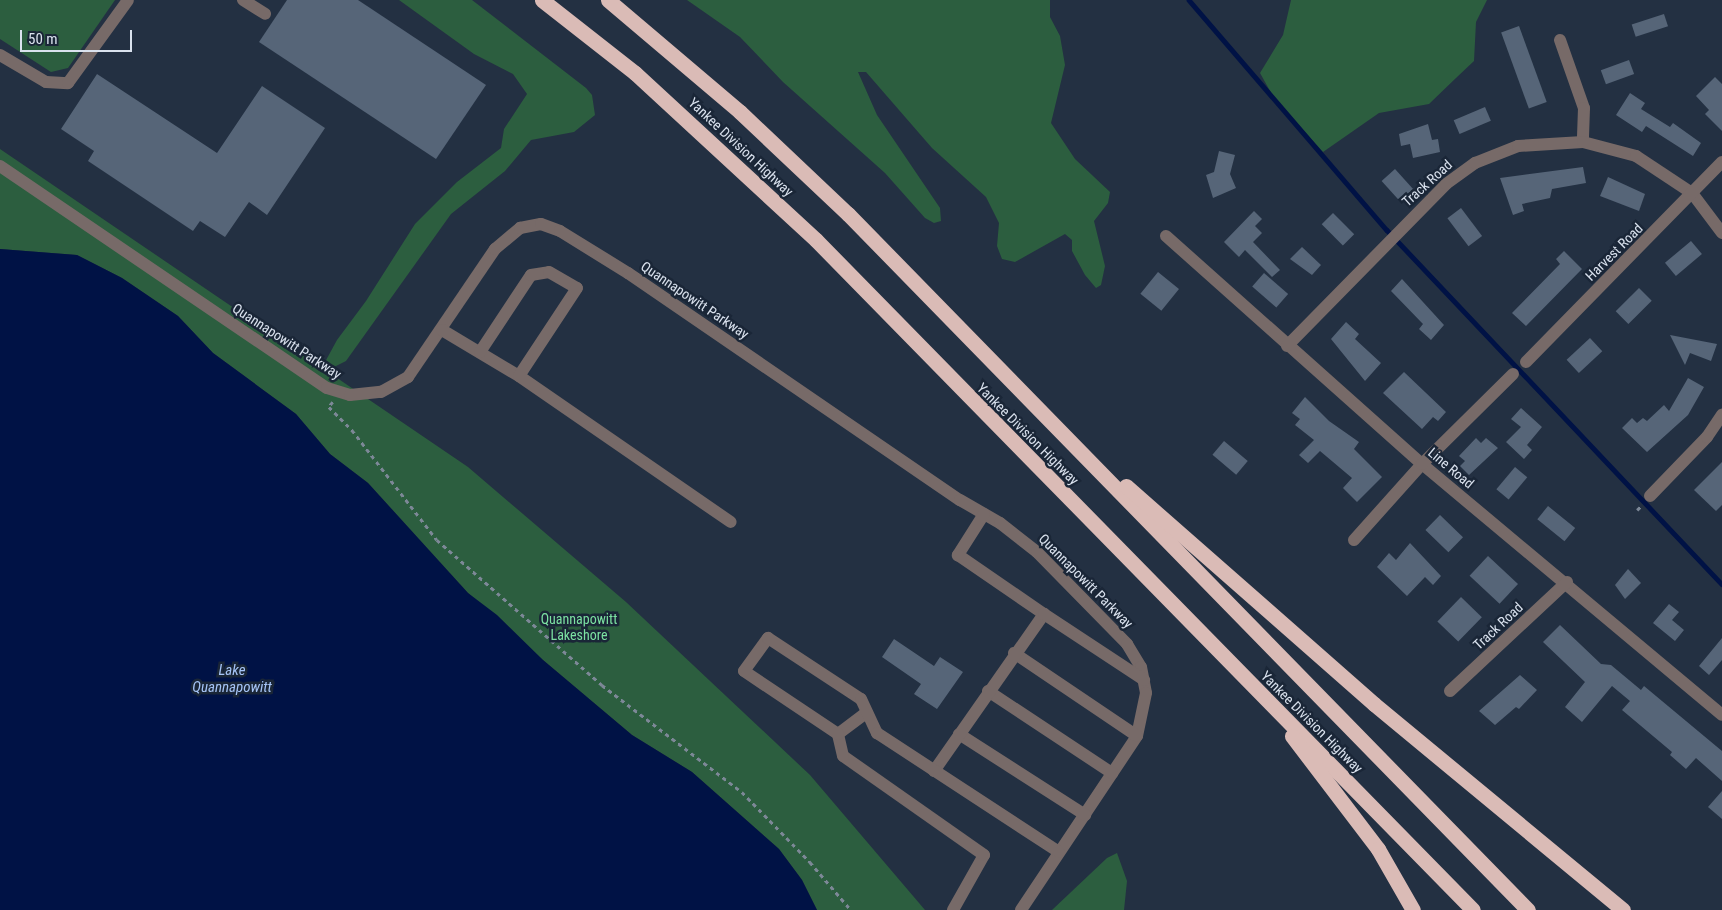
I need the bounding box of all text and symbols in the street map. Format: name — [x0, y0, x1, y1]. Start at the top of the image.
scale bar — [22, 20, 135, 52]
text: 50 m — [28, 30, 58, 48]
street label: Yankee Division Highway — [685, 94, 797, 200]
street label: Track Road — [1399, 156, 1455, 210]
street label: Harvest Road — [1582, 220, 1646, 284]
street label: Quannapowitt Parkway — [638, 258, 752, 342]
street label: Quannapowitt Parkway — [229, 300, 345, 382]
street label: Yankee Division Highway — [974, 380, 1082, 488]
street label: Line Road — [1425, 444, 1477, 492]
street label: Quannapowitt Parkway — [1035, 530, 1137, 632]
street label: Track Road — [1470, 599, 1526, 653]
park label: Quannapowitt Lakeshore — [541, 611, 617, 644]
water label: Lake Quannapowitt — [192, 661, 272, 696]
street label: Yankee Division Highway — [1258, 668, 1366, 776]

